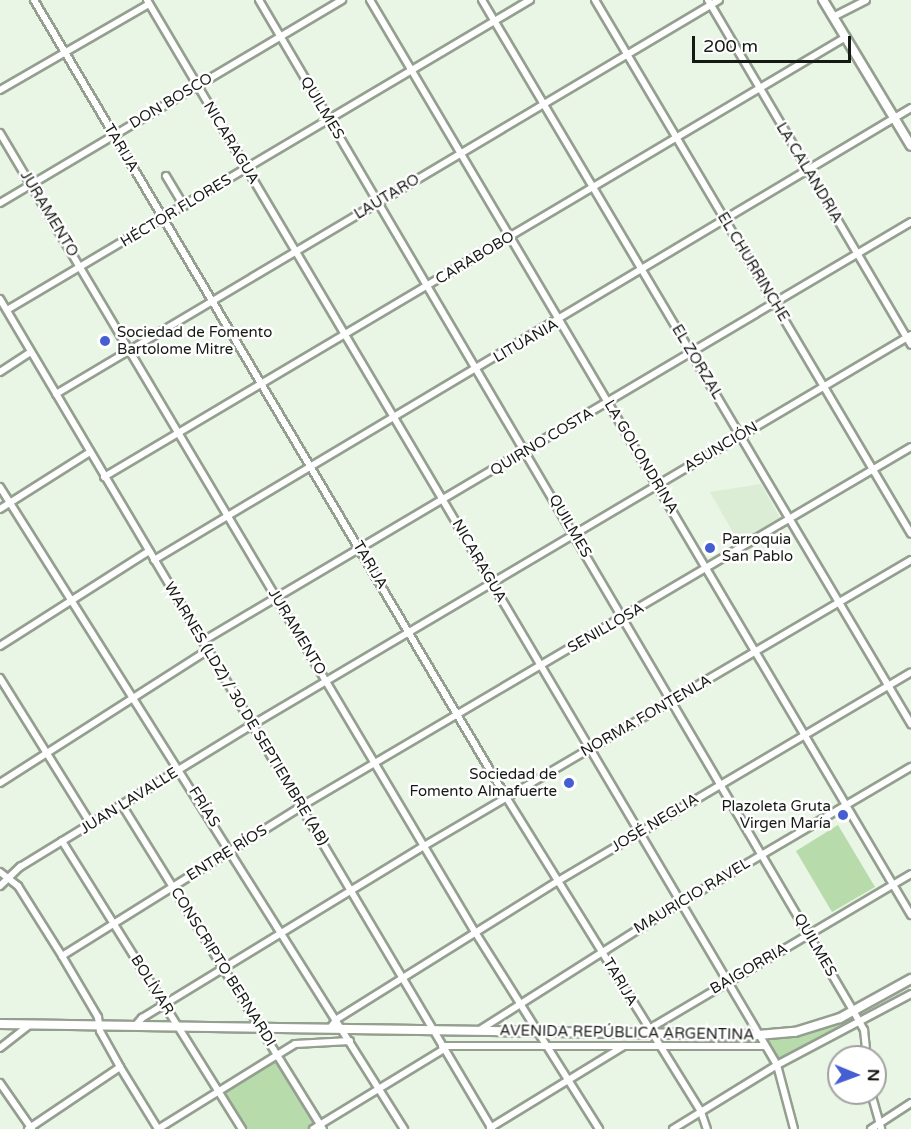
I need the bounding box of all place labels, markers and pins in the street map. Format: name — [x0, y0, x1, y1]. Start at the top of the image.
place label: Sociedad de Fomento Bartolome Mitre — [117, 323, 272, 358]
marker: Sociedad de Fomento Bartolome Mitre — [98, 334, 112, 348]
place label: Parroquia San Pablo — [722, 530, 793, 565]
marker: Parroquia San Pablo — [703, 541, 717, 555]
place label: Sociedad de Fomento Almafuerte — [409, 765, 557, 800]
marker: Sociedad de Fomento Almafuerte — [562, 776, 576, 790]
place label: Plazoleta Gruta Virgen María — [722, 797, 831, 832]
marker: Plazoleta Gruta Virgen María — [836, 808, 850, 822]

